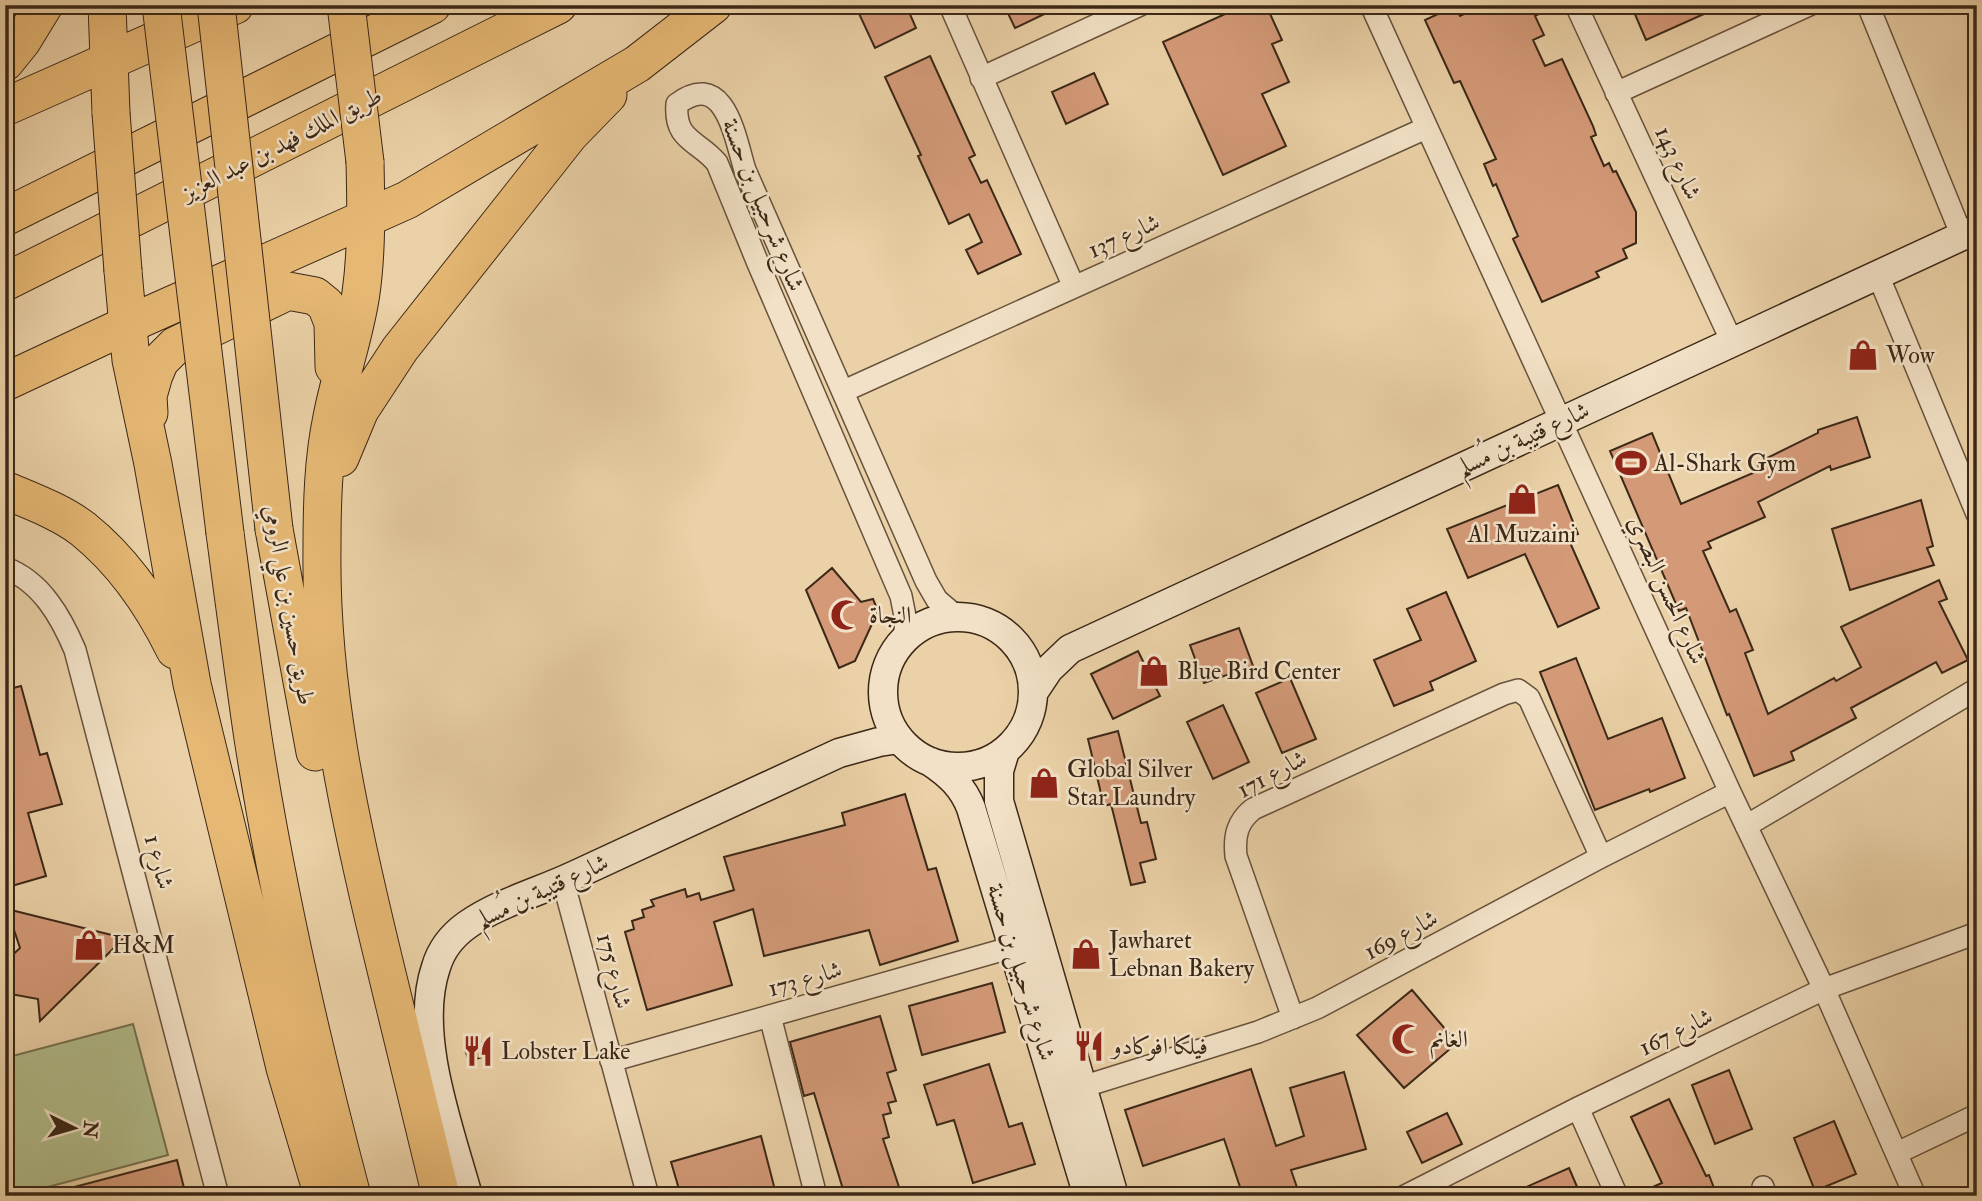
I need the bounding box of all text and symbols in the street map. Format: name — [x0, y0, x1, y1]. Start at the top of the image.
street label: طريق الملك فهد بن عبد العزيز — [174, 80, 388, 209]
street label: شارع شرحبيل بن حسنة — [711, 114, 812, 297]
street label: شارع 143 — [1644, 121, 1708, 206]
street label: شارع 137 — [1083, 206, 1166, 269]
shop icon: Wow — [1846, 338, 1880, 372]
place label: Wow — [1885, 340, 1936, 371]
street label: شارع قتيبة بن مُسلم — [1450, 390, 1598, 491]
sports icon: Al-Shark Gym — [1614, 446, 1648, 480]
place label: Al-Shark Gym — [1653, 448, 1796, 479]
shop icon: Al Muzaini — [1505, 482, 1539, 516]
street label: طريق حسين بن علي الرومي — [249, 503, 322, 709]
street label: شارع الحسن البصري — [1617, 511, 1714, 671]
place label: Al Muzaini — [1467, 519, 1576, 550]
mosque icon: النجاة — [829, 598, 863, 632]
place label: النجاة — [869, 600, 911, 631]
shop icon: Blue Bird Center — [1137, 654, 1171, 688]
place label: Blue Bird Center — [1177, 656, 1341, 687]
street label: شارع 171 — [1232, 743, 1314, 809]
place label: Global Silver Star Laundry — [1067, 754, 1196, 813]
shop icon: Global Silver Star Laundry — [1027, 766, 1061, 800]
street label: شارع 1 — [133, 831, 181, 894]
street label: شارع قتيبة بن مُسلم — [469, 842, 617, 943]
street label: شارع شرحبيل بن حسنة — [976, 880, 1063, 1065]
street label: شارع 169 — [1359, 903, 1445, 971]
place label: Jawharet Lebnan Bakery — [1108, 925, 1255, 984]
shop icon: H&M — [72, 928, 106, 962]
place label: H&M — [112, 930, 175, 961]
street label: شارع 175 — [585, 930, 639, 1013]
shop icon: Jawharet Lebnan Bakery — [1069, 937, 1103, 971]
street label: شارع 173 — [764, 954, 847, 1008]
street label: شارع 167 — [1634, 1001, 1720, 1067]
mosque icon: الغانم — [1390, 1022, 1424, 1056]
place label: الغانم — [1430, 1024, 1468, 1060]
restaurant icon: فيلكا افوكادو — [1072, 1029, 1106, 1063]
place label: فيلكا افوكادو — [1109, 1031, 1208, 1062]
restaurant icon: Lobster Lake — [461, 1034, 495, 1068]
place label: Lobster Lake — [501, 1036, 630, 1067]
north arrow — [38, 1092, 108, 1162]
text: N — [77, 1119, 103, 1140]

